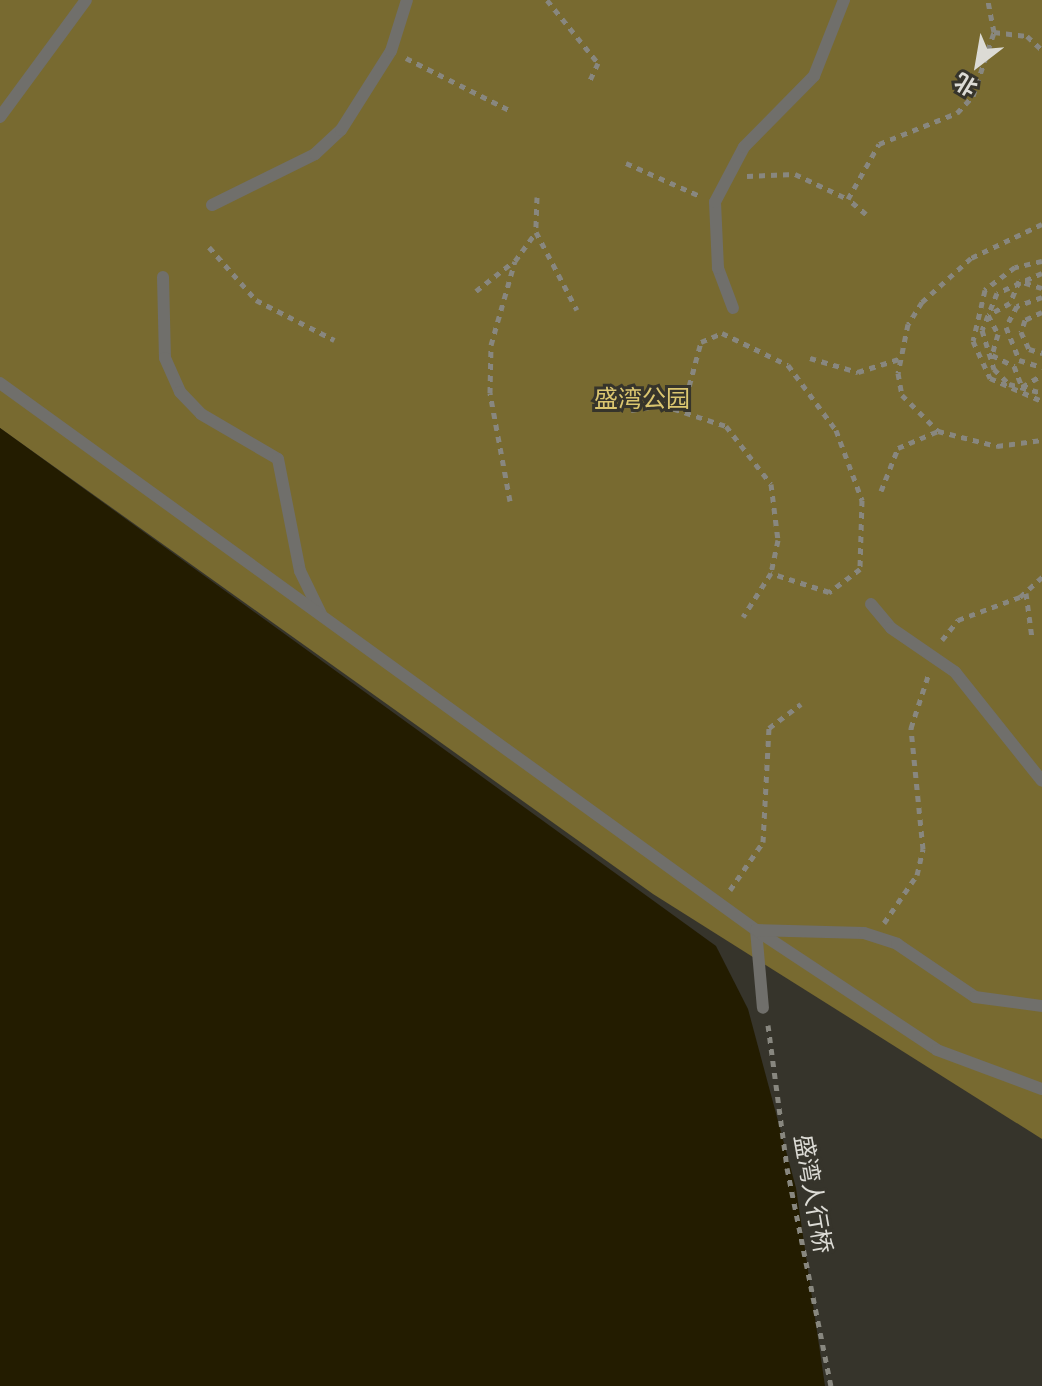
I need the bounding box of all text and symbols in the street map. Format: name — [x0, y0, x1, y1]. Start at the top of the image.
north arrow — [938, 24, 1018, 104]
text: 北 — [950, 68, 982, 101]
park label: 盛湾公园 — [594, 385, 690, 413]
street label: 盛湾人行桥 — [788, 1132, 838, 1256]

